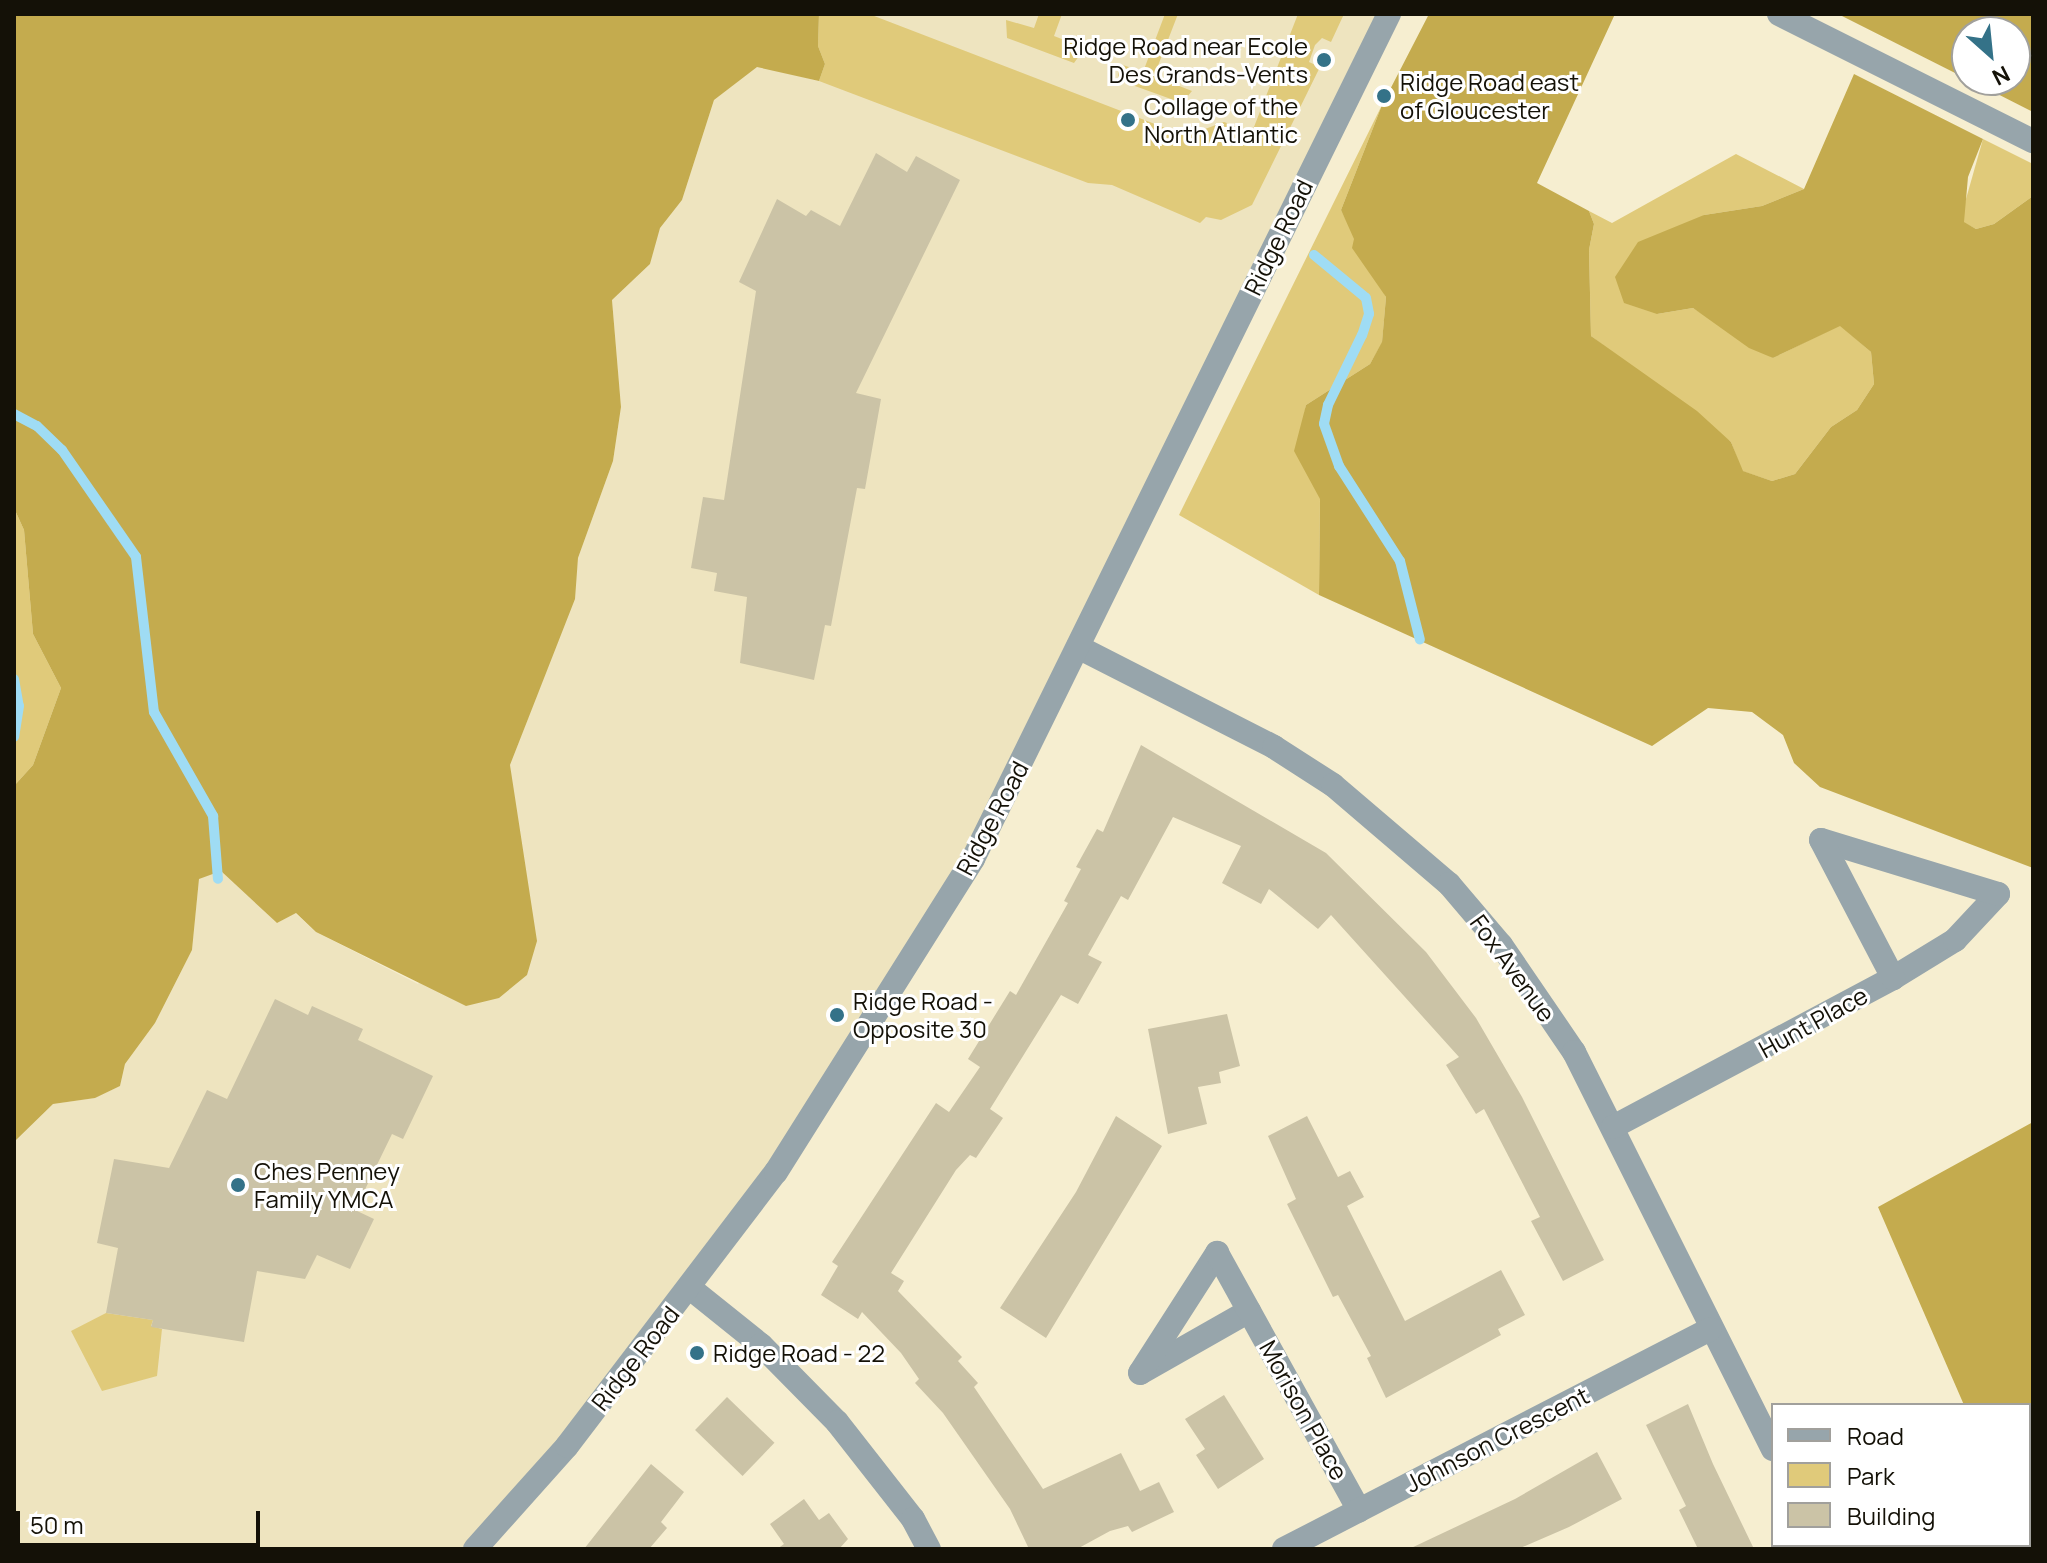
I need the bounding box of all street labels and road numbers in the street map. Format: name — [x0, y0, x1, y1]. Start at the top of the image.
street label: Ridge Road — [1238, 175, 1318, 299]
street label: Ridge Road — [950, 756, 1034, 880]
street label: Fox Avenue — [1465, 909, 1561, 1027]
street label: Hunt Place — [1754, 980, 1872, 1064]
street label: Ridge Road — [585, 1300, 685, 1416]
street label: Morison Place — [1254, 1335, 1354, 1485]
street label: Johnson Crescent — [1400, 1380, 1594, 1498]

